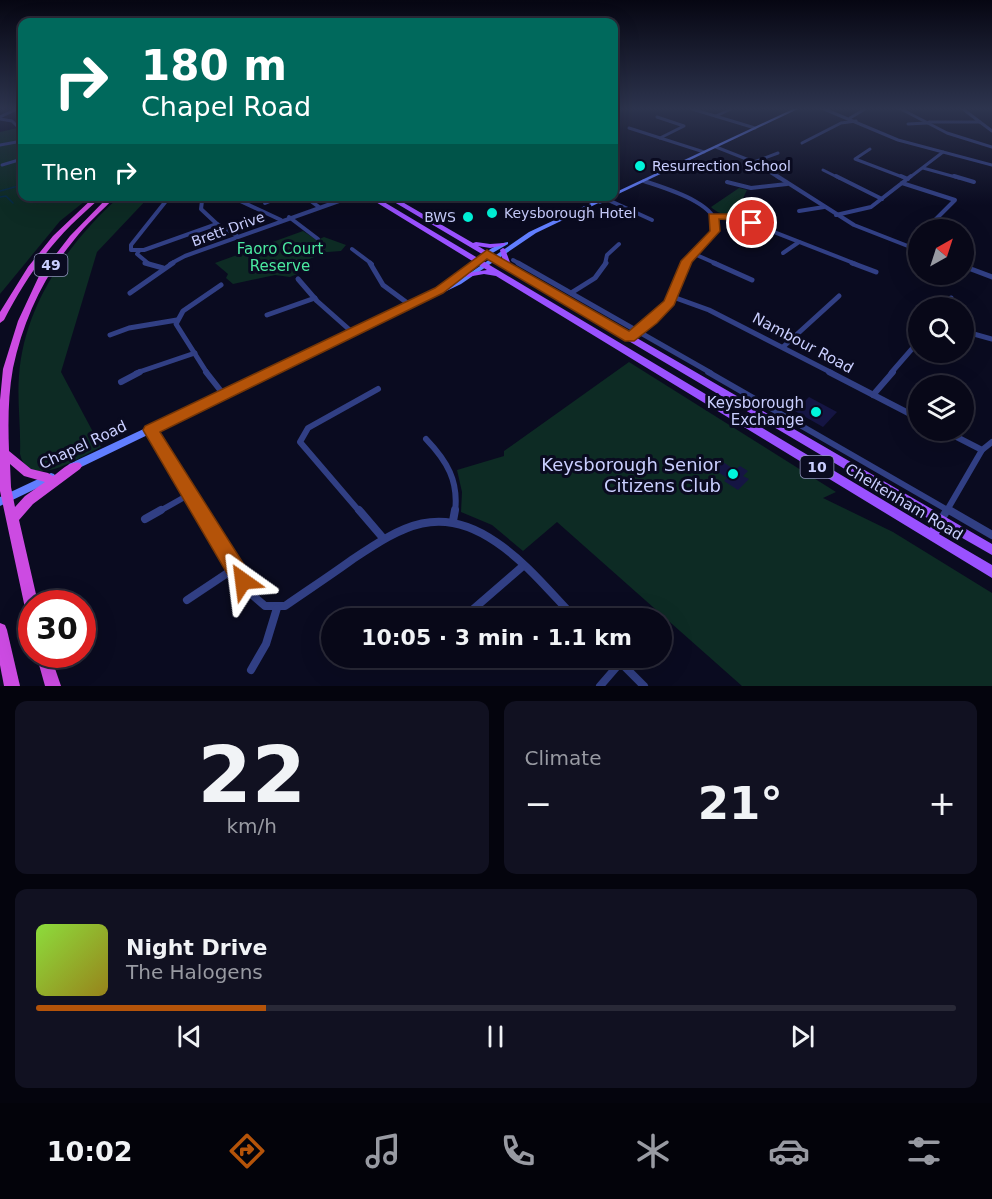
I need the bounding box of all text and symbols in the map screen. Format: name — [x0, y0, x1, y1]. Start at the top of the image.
text: 180 m — [141, 41, 287, 90]
icon: right — [42, 42, 120, 120]
text: Chapel Road — [141, 91, 311, 122]
icon: right — [109, 156, 142, 189]
place label: Resurrection School — [652, 158, 791, 174]
marker: Resurrection School — [633, 159, 647, 173]
text: Then — [42, 160, 97, 185]
pin — [726, 197, 777, 248]
place label: Keysborough Hotel — [504, 205, 636, 221]
marker: Keysborough Hotel — [485, 206, 499, 220]
icon: arrive — [735, 206, 768, 239]
street label: Brett Drive — [189, 208, 267, 250]
place label: BWS — [424, 209, 456, 225]
marker: BWS — [461, 210, 475, 224]
north arrow — [908, 219, 974, 285]
map controls — [908, 219, 974, 441]
park label: Faoro Court Reserve — [237, 240, 323, 275]
road number: 49 — [34, 254, 68, 276]
button: search — [908, 297, 974, 363]
street label: Nambour Road — [749, 309, 857, 377]
button: layers — [908, 375, 974, 441]
place label: Keysborough Exchange — [707, 394, 804, 429]
marker: Keysborough Exchange — [809, 405, 823, 419]
street label: Chapel Road — [36, 417, 130, 473]
place label: Keysborough Senior Citizens Club — [541, 454, 722, 496]
road number: 10 — [800, 456, 834, 478]
street label: Cheltenham Road — [842, 460, 966, 544]
marker: Keysborough Senior Citizens Club — [726, 467, 740, 481]
position arrow — [211, 549, 275, 613]
speed limit sign: 30 — [18, 590, 96, 668]
text: 10:05 · 3 min · 1.1 km — [361, 625, 632, 650]
text: 22 — [197, 730, 306, 820]
text: Climate — [525, 746, 601, 770]
text: 21° — [698, 777, 783, 830]
text: − — [525, 784, 552, 823]
text: + — [928, 784, 956, 823]
text: km/h — [227, 814, 277, 838]
text: Night Drive — [126, 935, 267, 960]
text: The Halogens — [126, 960, 263, 984]
icon: previous — [173, 1020, 206, 1053]
icon: pause — [479, 1020, 512, 1053]
icon: next — [786, 1020, 819, 1053]
icon: directions — [226, 1130, 268, 1172]
icon: music — [362, 1130, 404, 1172]
icon: phone — [497, 1130, 539, 1172]
icon: climate — [632, 1130, 674, 1172]
icon: car — [768, 1130, 810, 1172]
icon: filters — [903, 1130, 945, 1172]
text: 10:02 — [47, 1136, 133, 1167]

